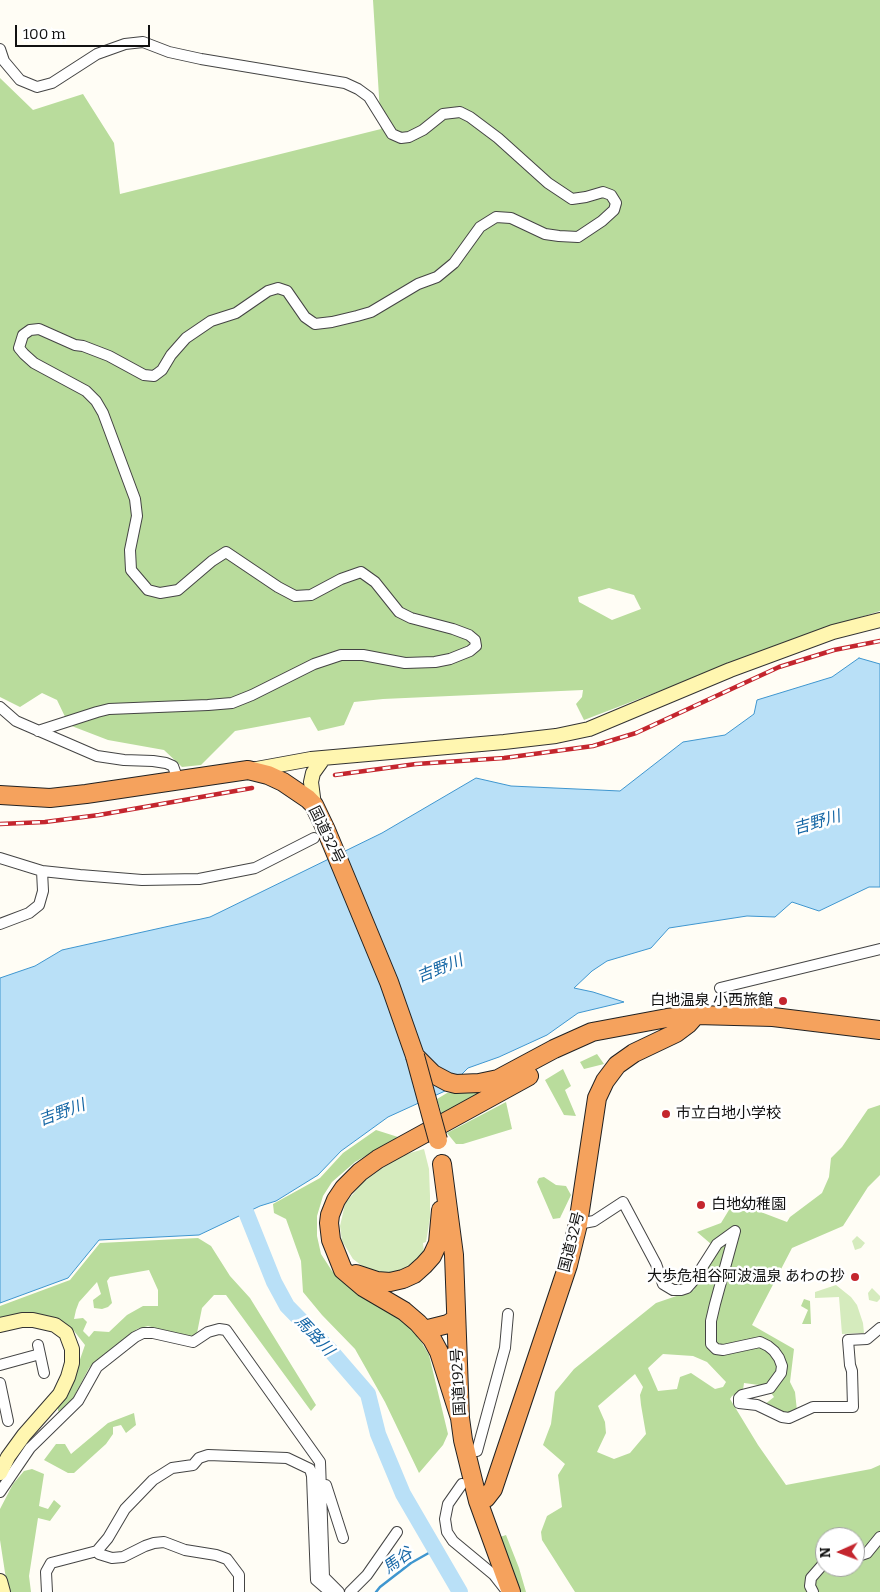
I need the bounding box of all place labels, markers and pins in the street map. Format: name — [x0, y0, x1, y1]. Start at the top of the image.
place label: 白地温泉 小西旅館 — [650, 992, 773, 1010]
marker: 白地温泉 小西旅館 — [777, 995, 789, 1007]
place label: 市立白地小学校 — [676, 1105, 781, 1123]
marker: 市立白地小学校 — [660, 1108, 672, 1120]
place label: 白地幼稚園 — [711, 1196, 786, 1214]
marker: 白地幼稚園 — [695, 1199, 707, 1211]
place label: 大歩危祖谷阿波温泉 あわの抄 — [647, 1268, 845, 1286]
marker: 大歩危祖谷阿波温泉 あわの抄 — [849, 1271, 861, 1283]

